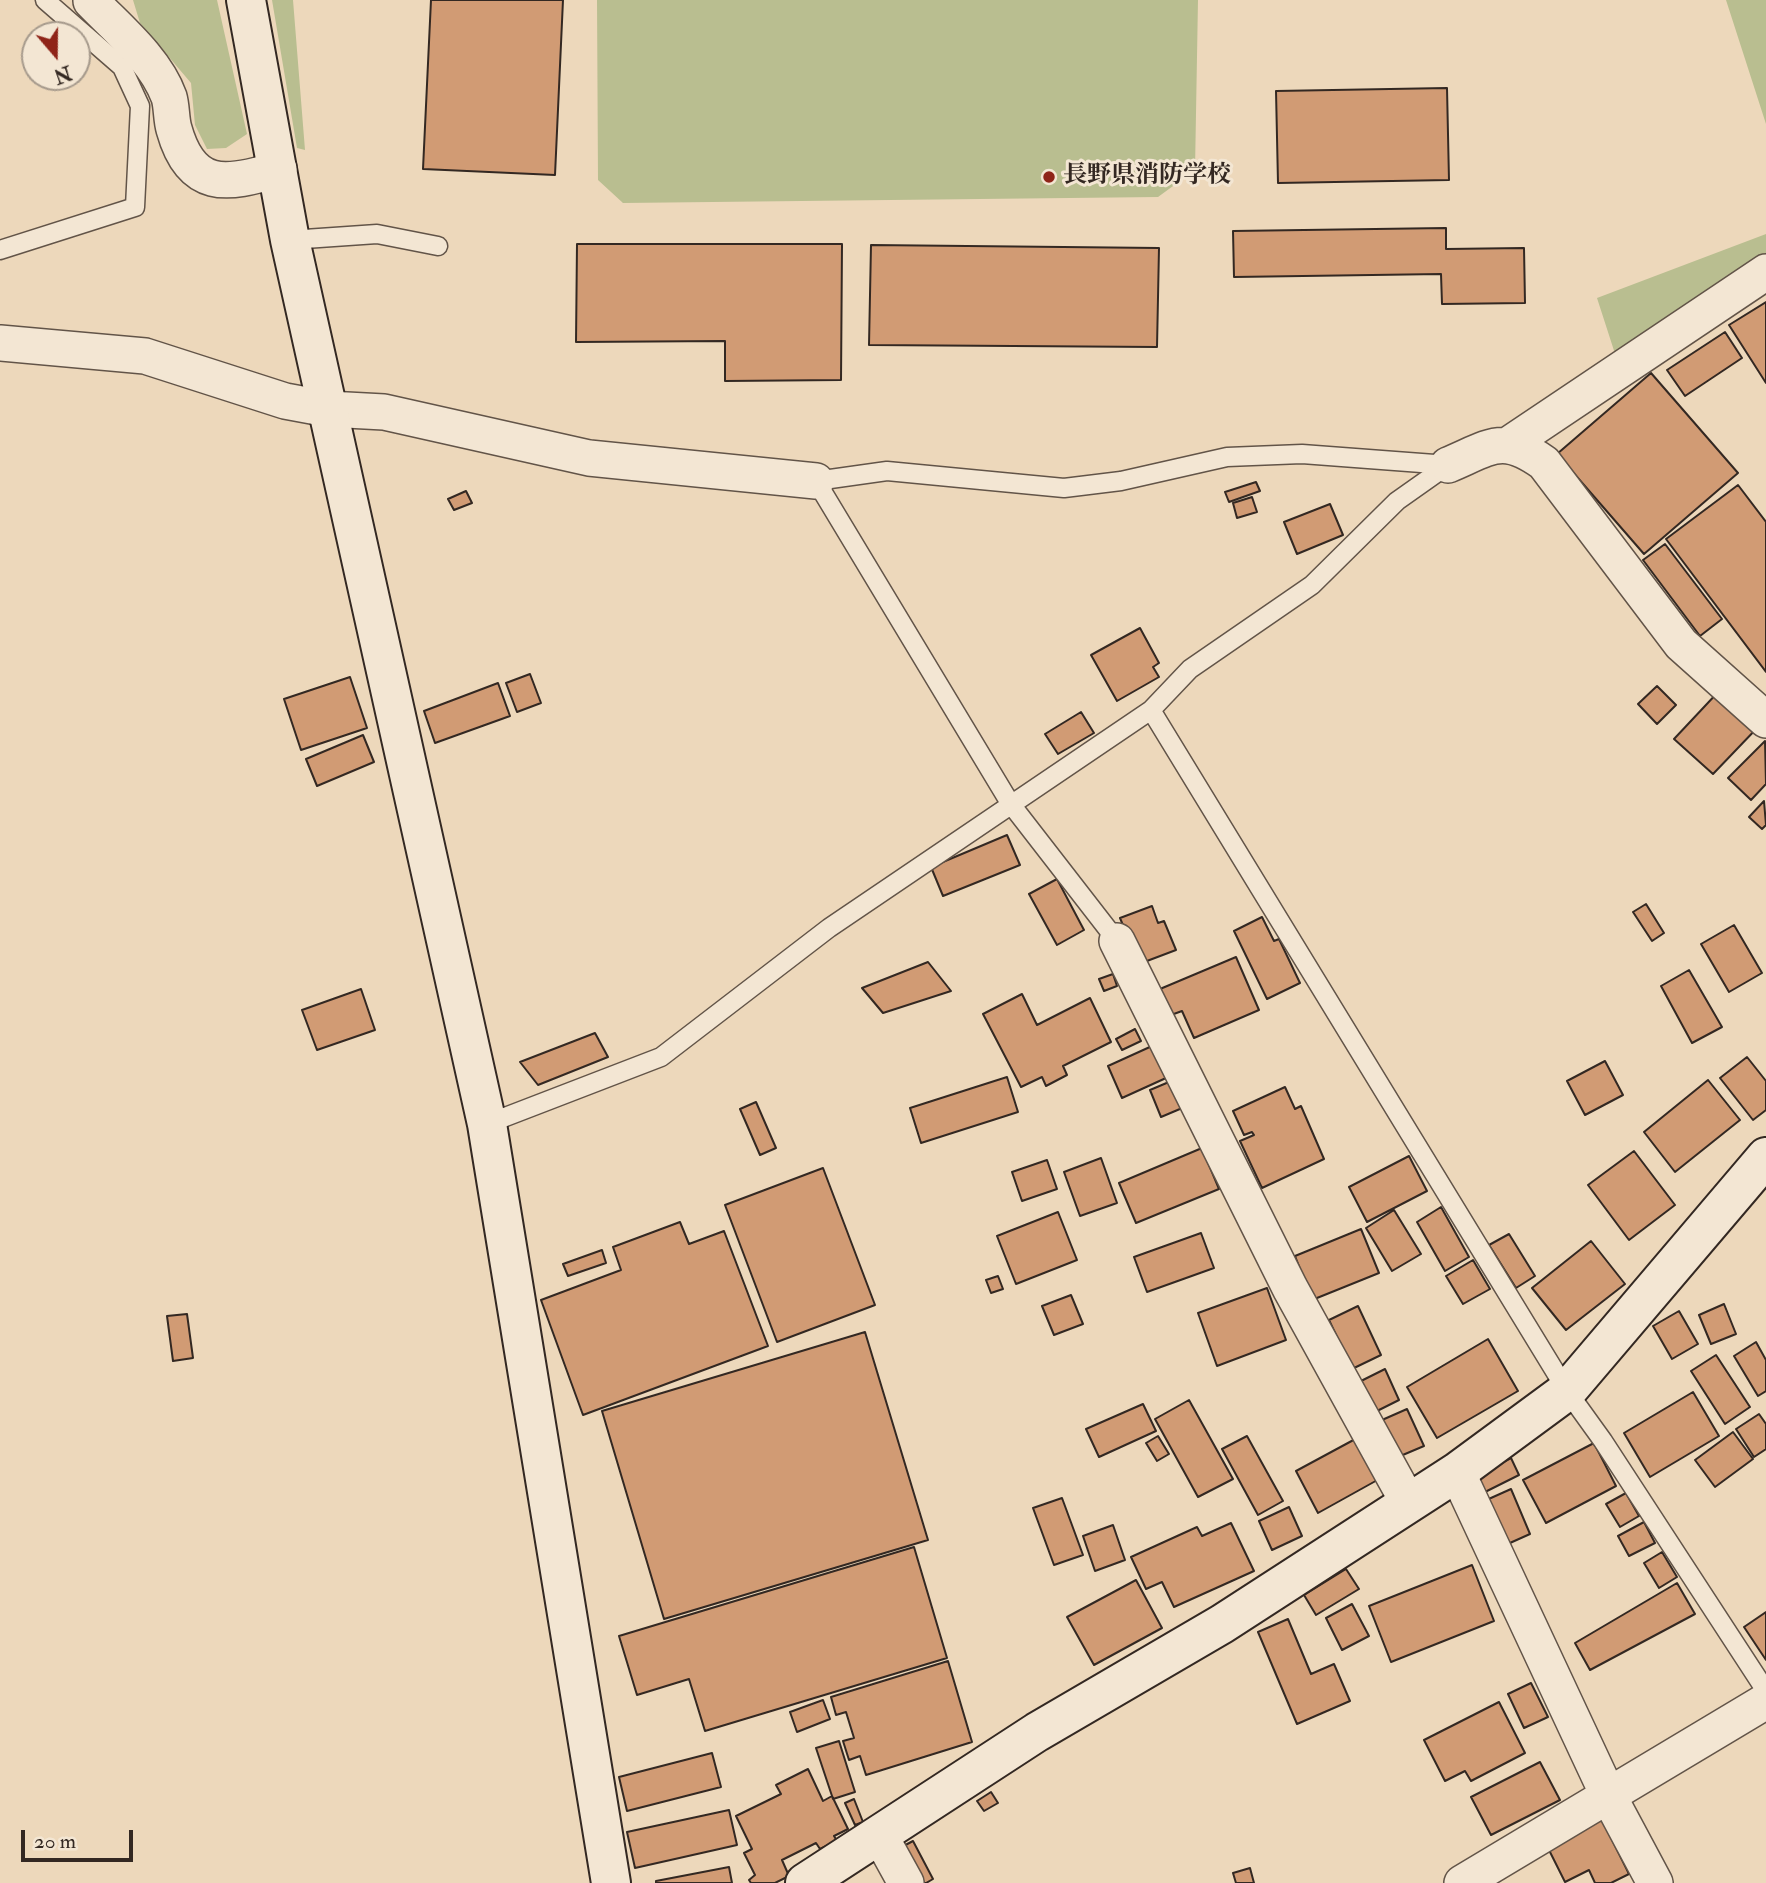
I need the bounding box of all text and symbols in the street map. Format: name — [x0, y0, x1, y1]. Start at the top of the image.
north arrow — [21, 21, 91, 91]
text: N — [50, 60, 75, 88]
place label: 長野県消防学校 — [1063, 163, 1231, 191]
marker: 長野県消防学校 — [1041, 169, 1057, 185]
scale bar — [24, 1816, 136, 1860]
text: 20 m — [34, 1828, 76, 1855]

